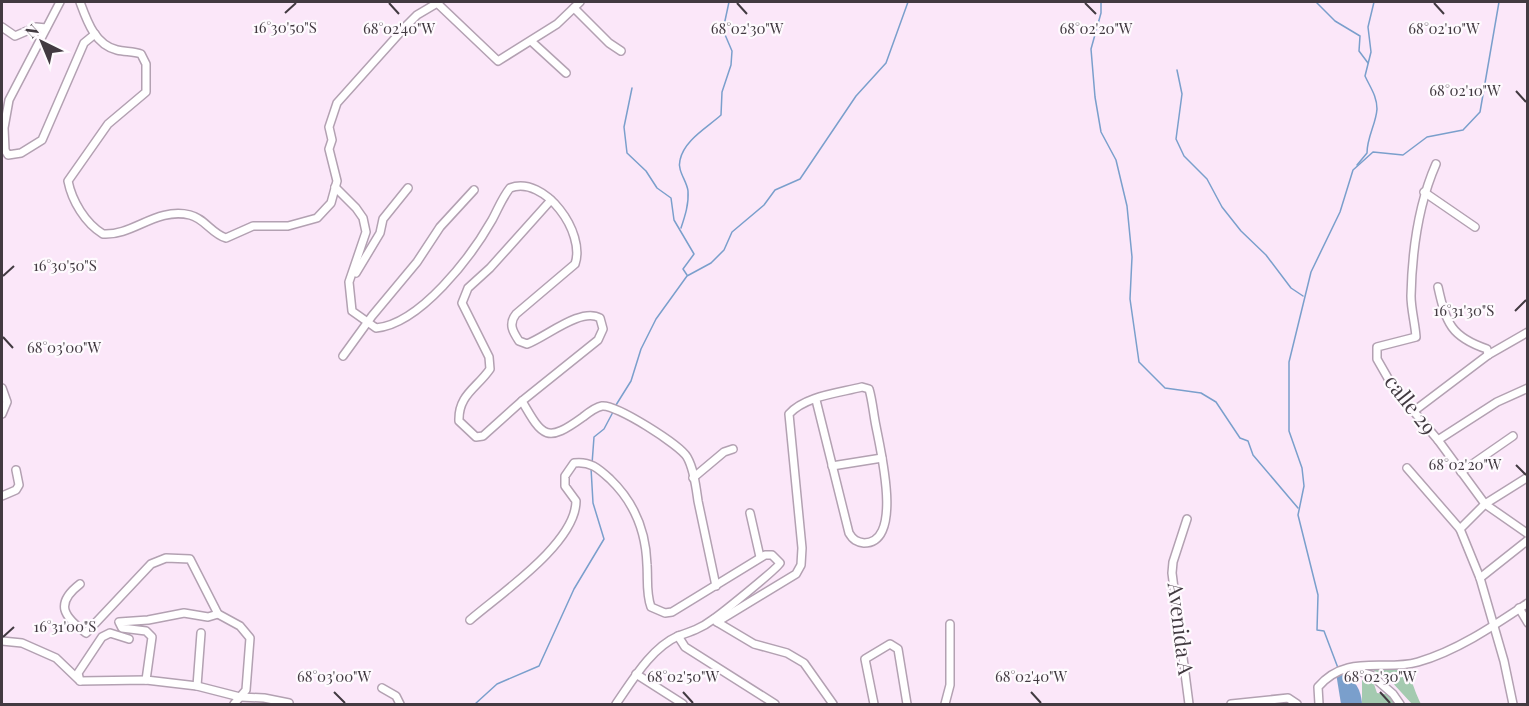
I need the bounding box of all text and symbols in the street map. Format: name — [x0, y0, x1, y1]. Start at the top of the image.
north arrow — [12, 12, 72, 72]
text: 16°30'50"S — [253, 17, 317, 37]
text: 68°02'40"W — [363, 18, 435, 38]
text: 68°02'30"W — [711, 18, 784, 38]
text: 68°02'20"W — [1060, 18, 1133, 38]
text: 68°02'10"W — [1408, 18, 1480, 38]
text: N — [20, 19, 43, 42]
text: 68°02'10"W — [1429, 80, 1501, 100]
text: 16°30'50"S — [33, 255, 97, 275]
text: 16°31'30"S — [1434, 300, 1494, 320]
text: 68°03'00"W — [27, 337, 101, 357]
street label: calle 29 — [1379, 368, 1444, 440]
text: 68°02'20"W — [1429, 454, 1502, 474]
street label: Avenida A — [1162, 580, 1202, 677]
text: 16°31'00"S — [34, 616, 96, 636]
text: 68°03'00"W — [297, 666, 371, 686]
text: 68°02'50"W — [647, 666, 719, 686]
text: 68°02'40"W — [995, 666, 1067, 686]
text: 68°02'30"W — [1344, 666, 1417, 686]

